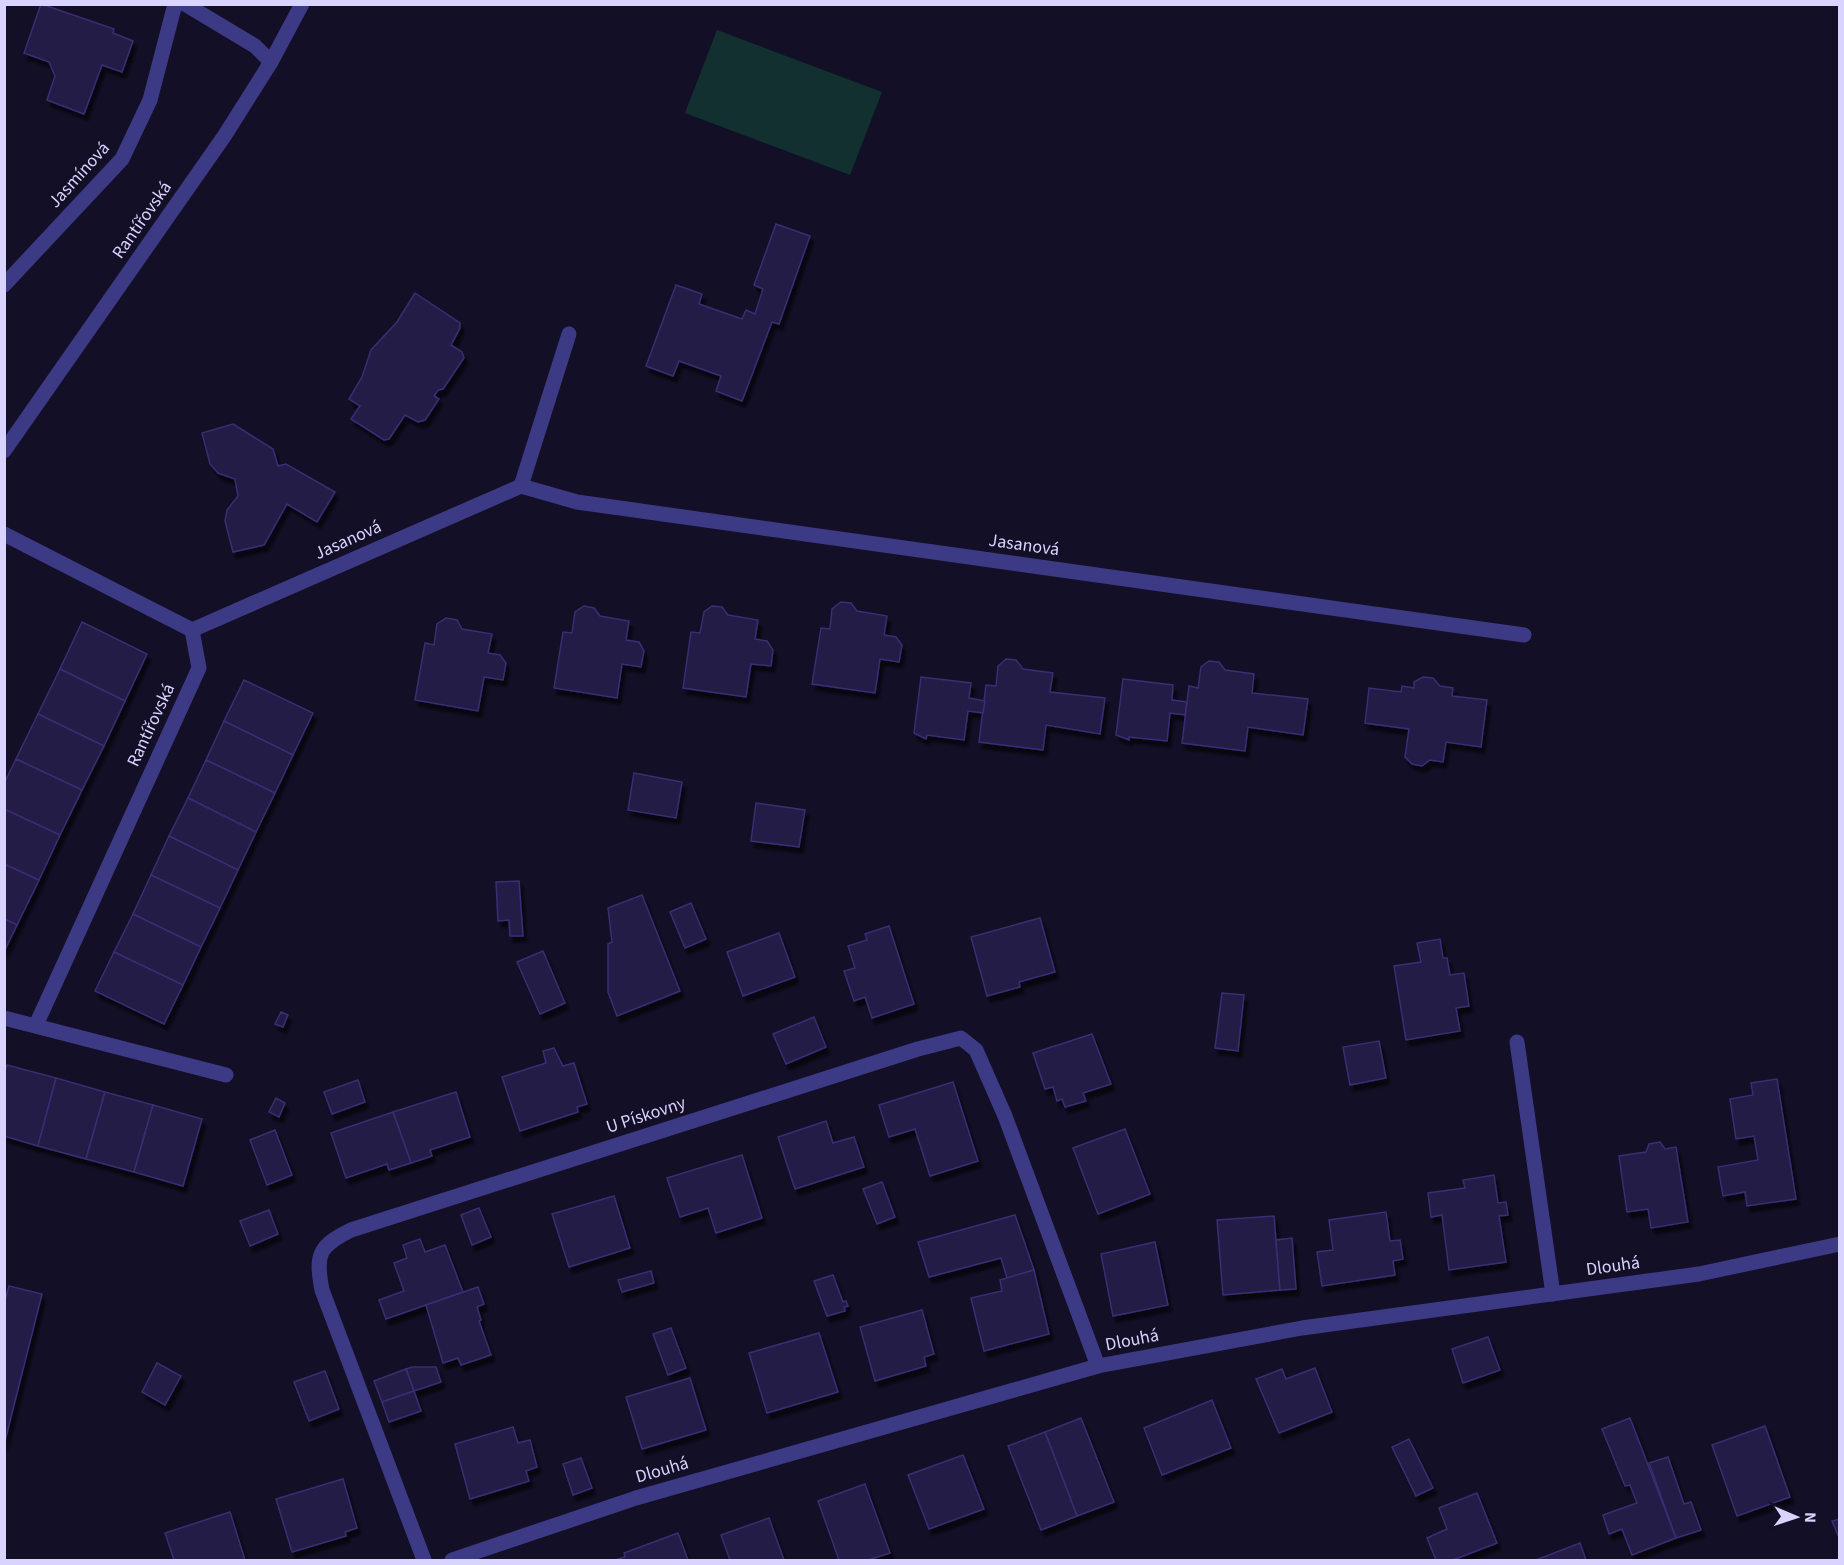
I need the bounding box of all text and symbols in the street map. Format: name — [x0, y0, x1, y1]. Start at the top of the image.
street label: Jasmínová — [43, 136, 115, 214]
street label: Rantířovská — [106, 176, 178, 264]
street label: Jasanová — [310, 514, 386, 566]
street label: Jasanová — [987, 528, 1061, 562]
street label: Rantířovská — [121, 679, 181, 771]
street label: U Pískovny — [603, 1090, 690, 1140]
street label: Dlouhá — [1584, 1250, 1642, 1282]
street label: Dlouhá — [1103, 1323, 1161, 1357]
street label: Dlouhá — [633, 1451, 691, 1489]
north arrow — [1766, 1487, 1826, 1547]
text: N — [1799, 1512, 1821, 1523]

